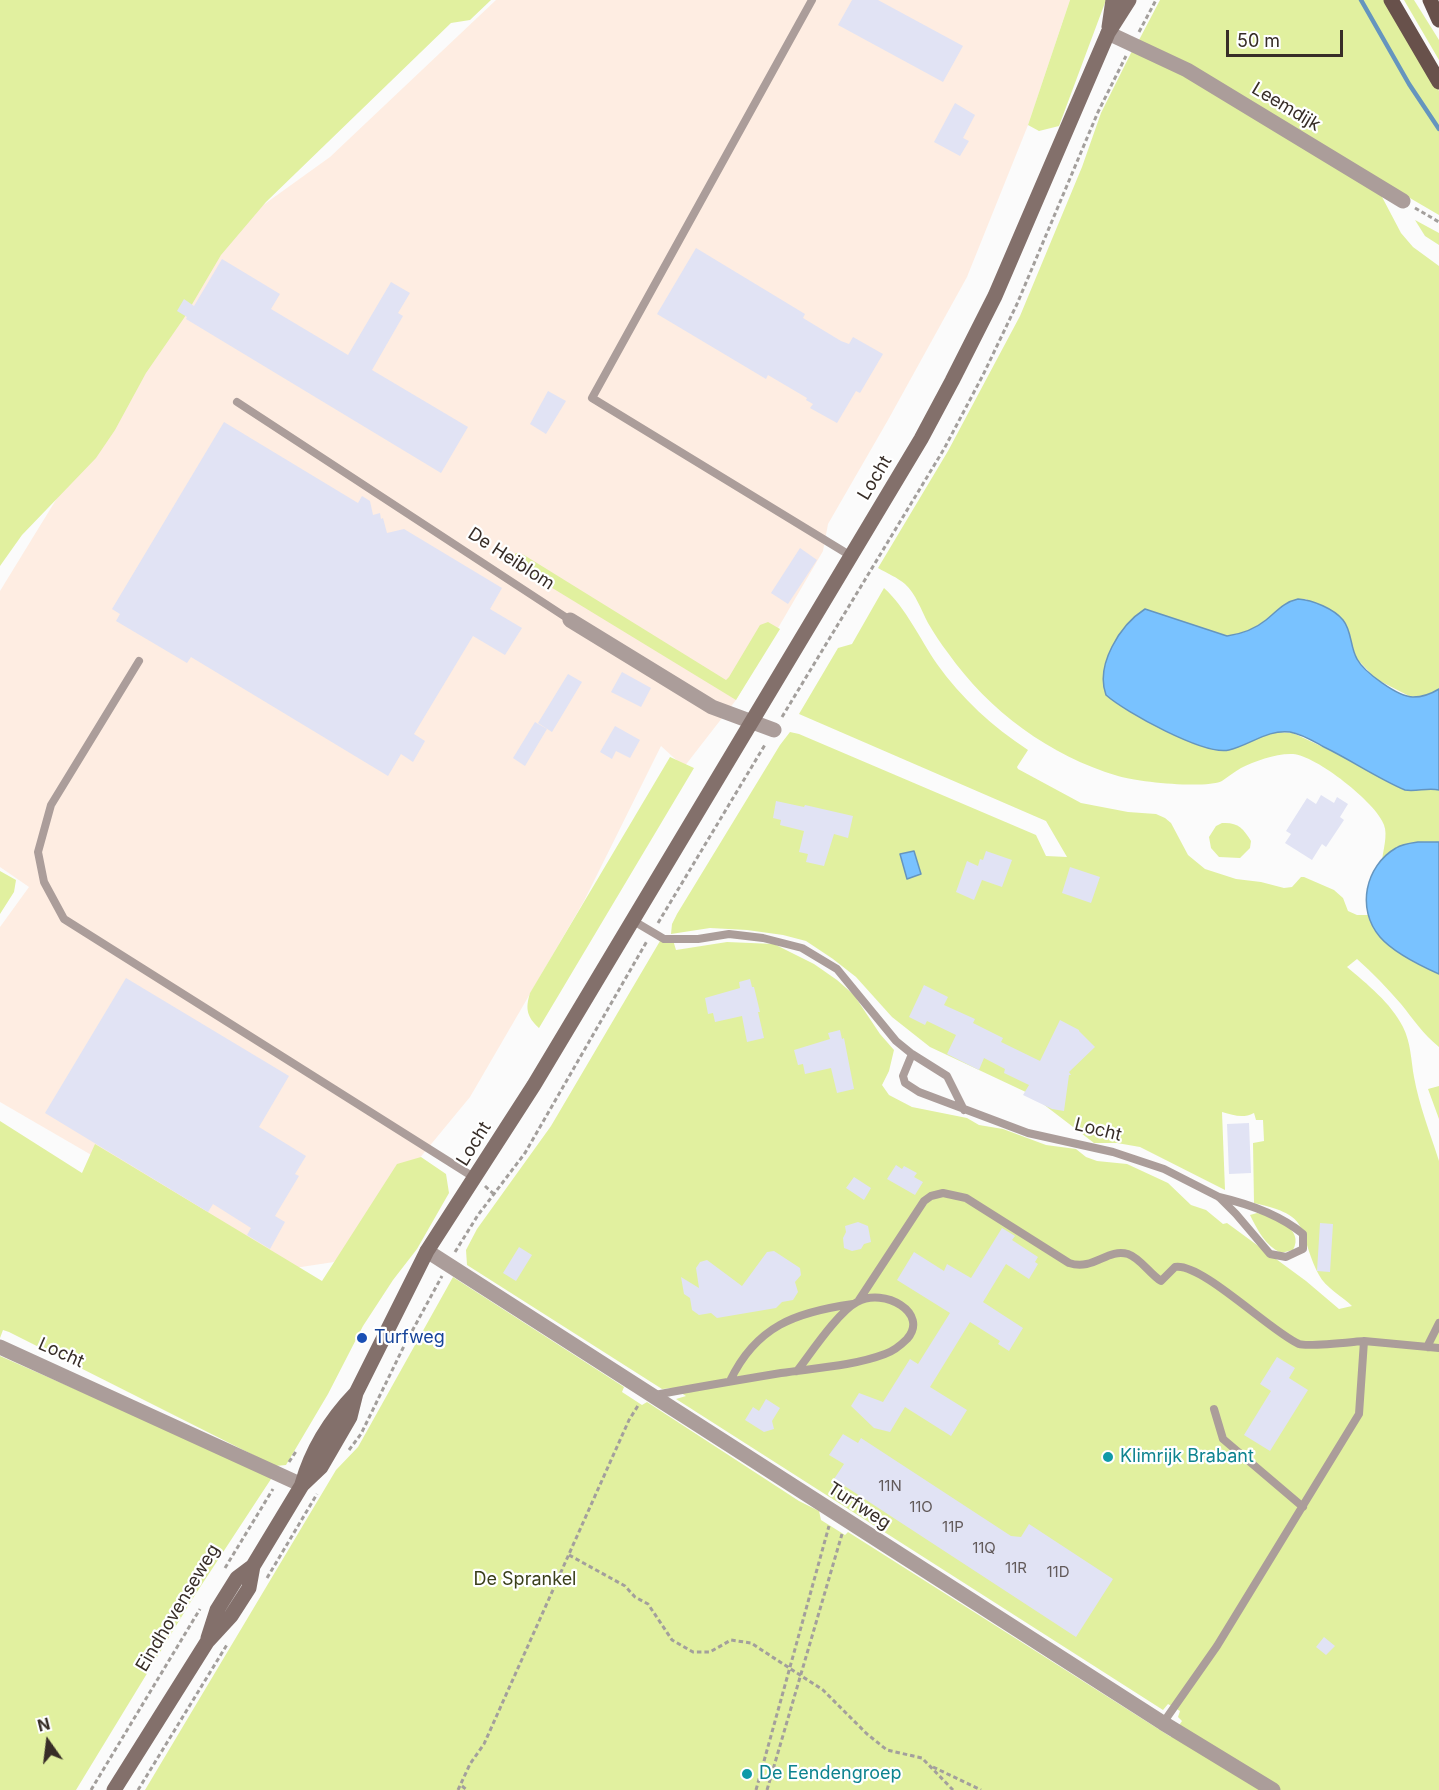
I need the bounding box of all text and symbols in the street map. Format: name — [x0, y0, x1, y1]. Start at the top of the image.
scale bar — [1229, 18, 1346, 56]
text: 50 m — [1237, 30, 1280, 51]
street label: Leemdijk — [1248, 78, 1324, 136]
street label: Locht — [853, 452, 897, 504]
street label: De Heiblom — [464, 523, 558, 595]
street label: Locht — [1072, 1114, 1124, 1146]
street label: Locht — [452, 1118, 496, 1170]
place label: Turfweg — [374, 1327, 445, 1349]
marker: Turfweg — [355, 1331, 369, 1345]
street label: Locht — [35, 1333, 87, 1373]
place label: Klimrijk Brabant — [1120, 1446, 1254, 1468]
marker: Klimrijk Brabant — [1101, 1450, 1115, 1464]
house number: 11N — [878, 1477, 902, 1495]
street label: Turfweg — [823, 1478, 895, 1534]
house number: 11O — [909, 1498, 933, 1516]
house number: 11P — [942, 1518, 964, 1536]
house number: 11Q — [972, 1539, 996, 1557]
street label: Eindhovenseweg — [132, 1541, 224, 1675]
house number: 11R — [1005, 1559, 1027, 1577]
house number: 11D — [1046, 1563, 1070, 1581]
park label: De Sprankel — [474, 1569, 576, 1591]
north arrow — [18, 1712, 78, 1772]
text: N — [35, 1713, 52, 1736]
place label: De Eendengroep — [759, 1763, 901, 1785]
marker: De Eendengroep — [740, 1767, 754, 1781]

